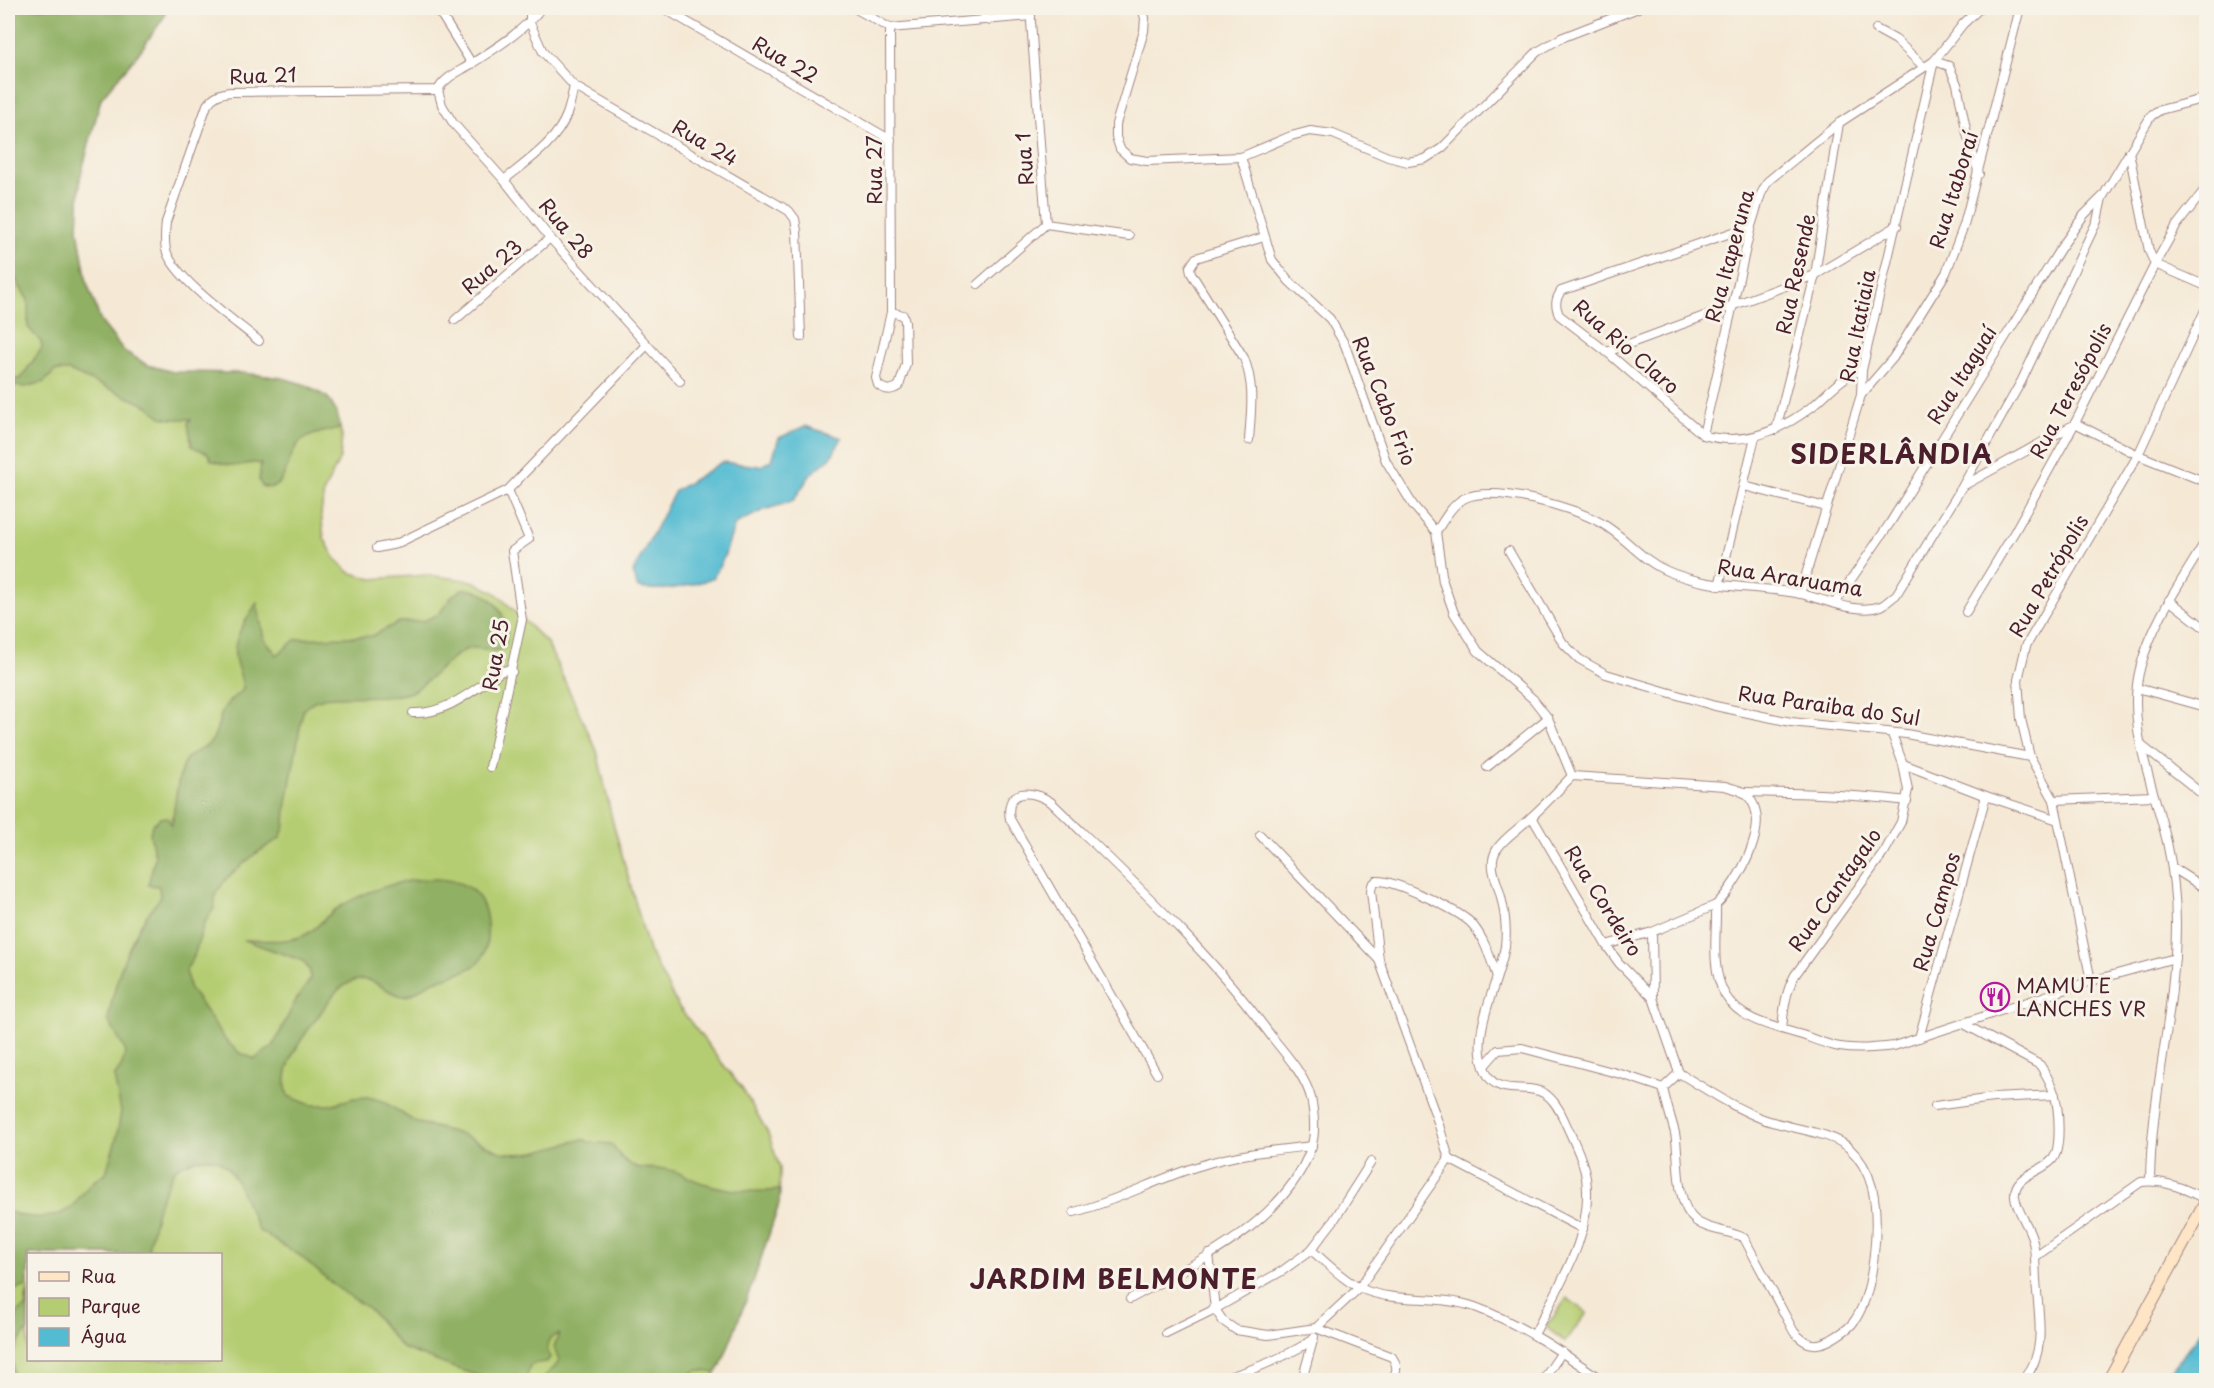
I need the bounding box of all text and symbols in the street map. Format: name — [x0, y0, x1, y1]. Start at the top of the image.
street label: Rua 22 — [747, 28, 824, 90]
street label: Rua 21 — [229, 59, 297, 91]
street label: Rua 24 — [667, 111, 744, 173]
street label: Rua Itaboraí — [1921, 127, 1985, 252]
street label: Rua 1 — [1007, 132, 1041, 187]
street label: Rua 27 — [859, 135, 889, 205]
street label: Rua Itaperuna — [1697, 185, 1761, 326]
street label: Rua 28 — [532, 191, 601, 265]
street label: Rua Resende — [1768, 211, 1822, 337]
street label: Rua 23 — [454, 231, 528, 301]
street label: Rua Itatiaia — [1831, 266, 1883, 385]
street label: Rua Rio Claro — [1567, 292, 1686, 401]
street label: Rua Teresópolis — [2022, 317, 2119, 464]
street label: Rua Itaguaí — [1919, 319, 2003, 430]
street label: Rua Cabo Frio — [1345, 331, 1425, 470]
district label: SIDERLÂNDIA — [1791, 434, 1994, 473]
street label: Rua Petrópolis — [2001, 509, 2095, 642]
street label: Rua Araruama — [1715, 551, 1865, 603]
street label: Rua 25 — [474, 617, 516, 693]
street label: Rua Paraiba do Sul — [1736, 677, 1922, 733]
street label: Rua Cantagalo — [1780, 822, 1888, 957]
street label: Rua Cordeiro — [1558, 839, 1650, 962]
street label: Rua Campos — [1905, 849, 1967, 975]
place label: MAMUTE LANCHES VR — [2016, 970, 2146, 1023]
restaurant icon: MAMUTE LANCHES VR — [1979, 981, 2011, 1013]
legend — [27, 1253, 222, 1361]
district label: JARDIM BELMONTE — [970, 1259, 1258, 1298]
text: Rua — [81, 1262, 116, 1289]
text: Parque — [81, 1292, 141, 1319]
text: Água — [81, 1322, 127, 1349]

